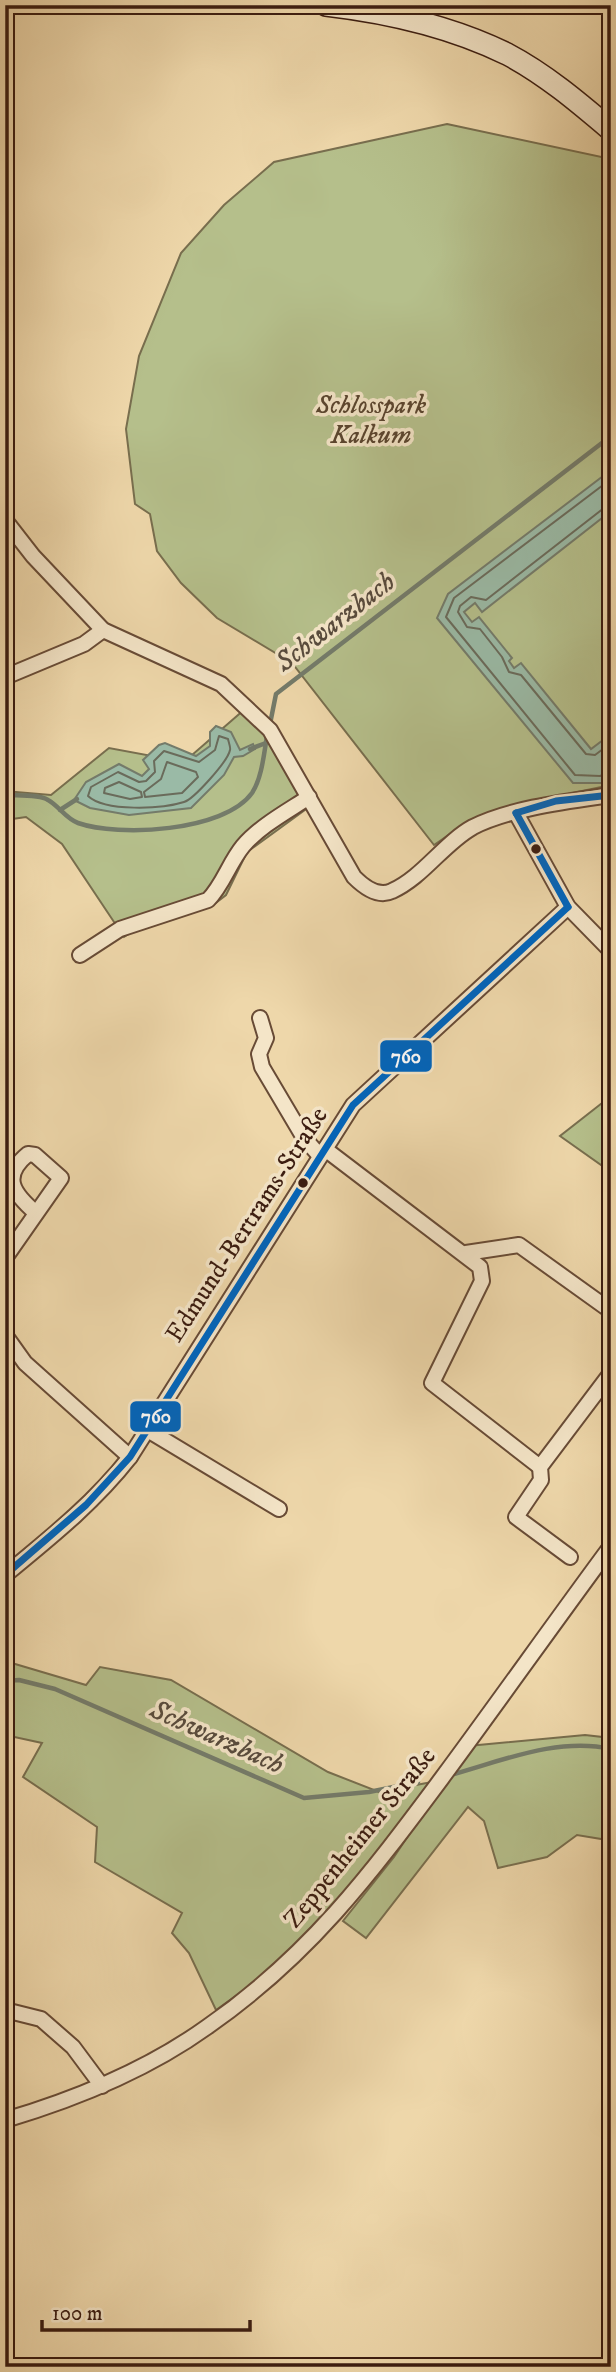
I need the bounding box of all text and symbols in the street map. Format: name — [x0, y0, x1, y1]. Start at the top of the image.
park label: Schlosspark Kalkum — [315, 389, 426, 452]
water label: Schwarzbach — [267, 564, 402, 680]
unlabelled marker — [529, 842, 543, 856]
line badge: 760 — [379, 1039, 433, 1073]
text: 760 — [391, 1046, 421, 1069]
street label: Edmund-Bertrams-Straße — [158, 1101, 336, 1349]
unlabelled marker — [296, 1176, 310, 1190]
line badge: 760 — [129, 1400, 182, 1433]
text: 760 — [141, 1406, 171, 1429]
water label: Schwarzbach — [144, 1692, 289, 1782]
street label: Zeppenheimer Straße — [277, 1741, 443, 1935]
scale bar — [42, 2288, 250, 2332]
text: 100 m — [52, 2301, 103, 2327]

